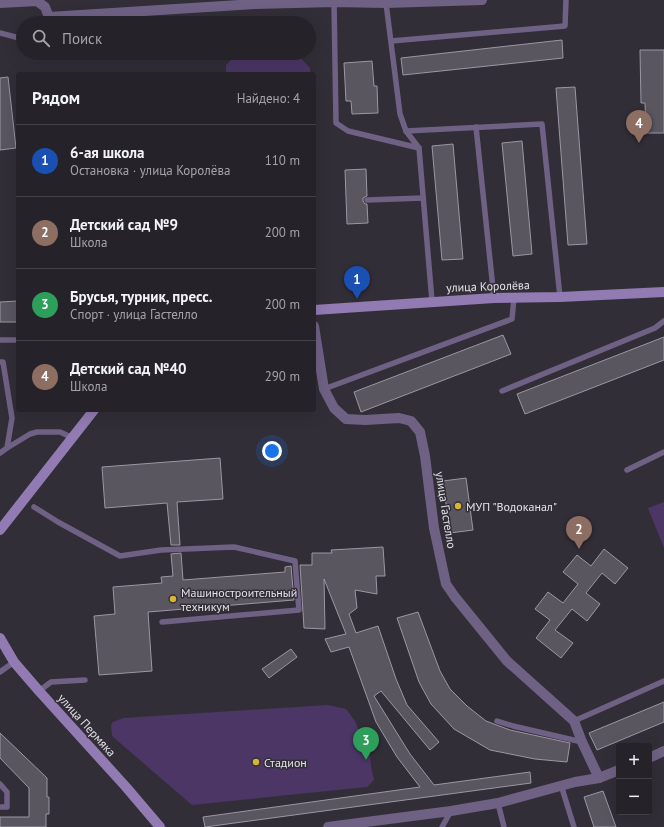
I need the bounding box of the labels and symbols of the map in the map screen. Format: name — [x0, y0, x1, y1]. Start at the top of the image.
pin: 4 — [626, 110, 652, 143]
pin: 1 — [344, 266, 370, 299]
street label: улица Королёва — [446, 277, 530, 295]
your location — [262, 441, 282, 461]
street label: улица Гастелло — [433, 470, 459, 550]
place label: МУП "Водоканал" — [466, 499, 557, 514]
marker: МУП "Водоканал" — [453, 501, 463, 511]
pin: 2 — [566, 516, 592, 549]
place label: Машиностроительный техникум — [181, 585, 297, 614]
marker: Машиностроительный техникум — [168, 594, 178, 604]
street label: улица Пермяка — [55, 690, 119, 760]
pin: 3 — [353, 727, 379, 760]
place label: Стадион — [264, 755, 307, 770]
marker: Стадион — [251, 757, 261, 767]

